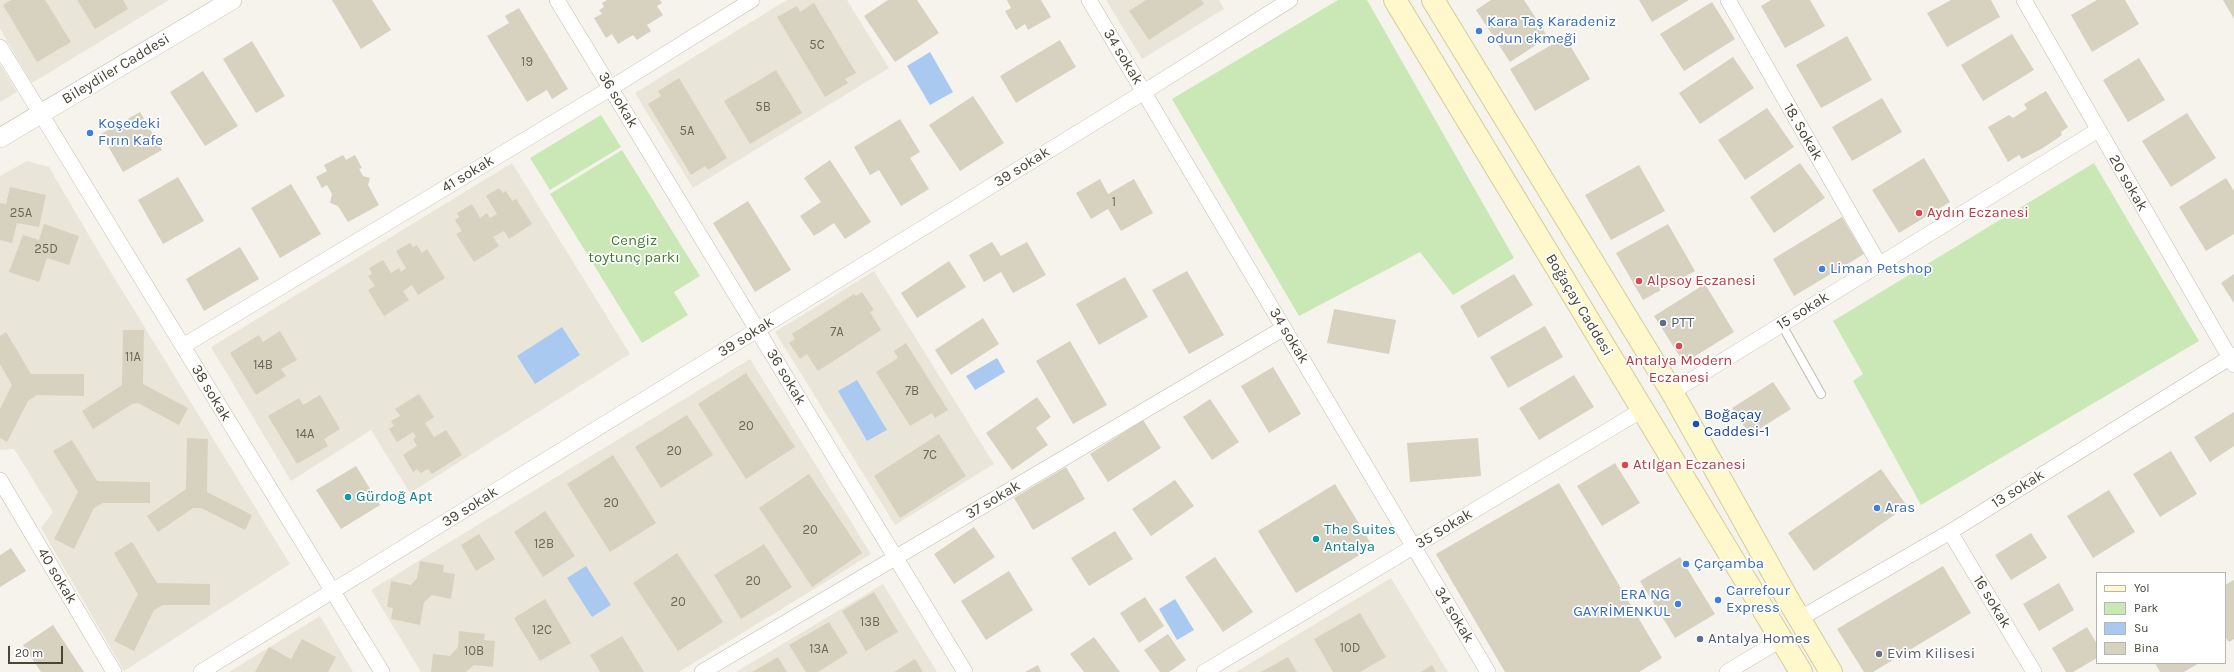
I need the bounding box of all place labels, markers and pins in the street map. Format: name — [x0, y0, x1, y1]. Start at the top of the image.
place label: Kara Taş Karadeniz odun ekmeği — [1487, 13, 1616, 48]
marker: Kara Taş Karadeniz odun ekmeği — [1474, 26, 1484, 36]
place label: Koşedeki Fırın Kafe — [98, 115, 163, 150]
marker: Koşedeki Fırın Kafe — [85, 128, 95, 138]
place label: Aydın Eczanesi — [1927, 204, 2029, 222]
marker: Aydın Eczanesi — [1914, 208, 1924, 218]
place label: Liman Petshop — [1830, 260, 1932, 278]
marker: Liman Petshop — [1817, 264, 1827, 274]
place label: Alpsoy Eczanesi — [1647, 272, 1756, 290]
marker: Alpsoy Eczanesi — [1634, 276, 1644, 286]
place label: PTT — [1671, 314, 1694, 332]
marker: PTT — [1658, 318, 1668, 328]
marker: Antalya Modern Eczanesi — [1674, 341, 1684, 351]
place label: Antalya Modern Eczanesi — [1626, 352, 1732, 387]
place label: Boğaçay Caddesi-1 — [1704, 406, 1769, 441]
marker: Boğaçay Caddesi-1 — [1691, 419, 1701, 429]
place label: Atılgan Eczanesi — [1633, 456, 1746, 474]
marker: Atılgan Eczanesi — [1620, 460, 1630, 470]
place label: Gürdoğ Apt — [356, 488, 432, 506]
marker: Gürdoğ Apt — [343, 492, 353, 502]
place label: Aras — [1885, 499, 1915, 517]
marker: Aras — [1872, 503, 1882, 513]
place label: The Suites Antalya — [1324, 521, 1396, 556]
marker: The Suites Antalya — [1311, 534, 1321, 544]
place label: Çarçamba — [1694, 555, 1764, 573]
marker: Çarçamba — [1681, 559, 1691, 569]
place label: Carrefour Express — [1726, 582, 1790, 617]
place label: ERA NG GAYRİMENKUL — [1573, 586, 1670, 621]
marker: Carrefour Express — [1713, 595, 1723, 605]
marker: ERA NG GAYRİMENKUL — [1673, 599, 1683, 609]
place label: Antalya Homes — [1708, 630, 1810, 648]
marker: Antalya Homes — [1695, 634, 1705, 644]
place label: Evim Kilisesi — [1887, 645, 1975, 663]
marker: Evim Kilisesi — [1874, 649, 1884, 659]

